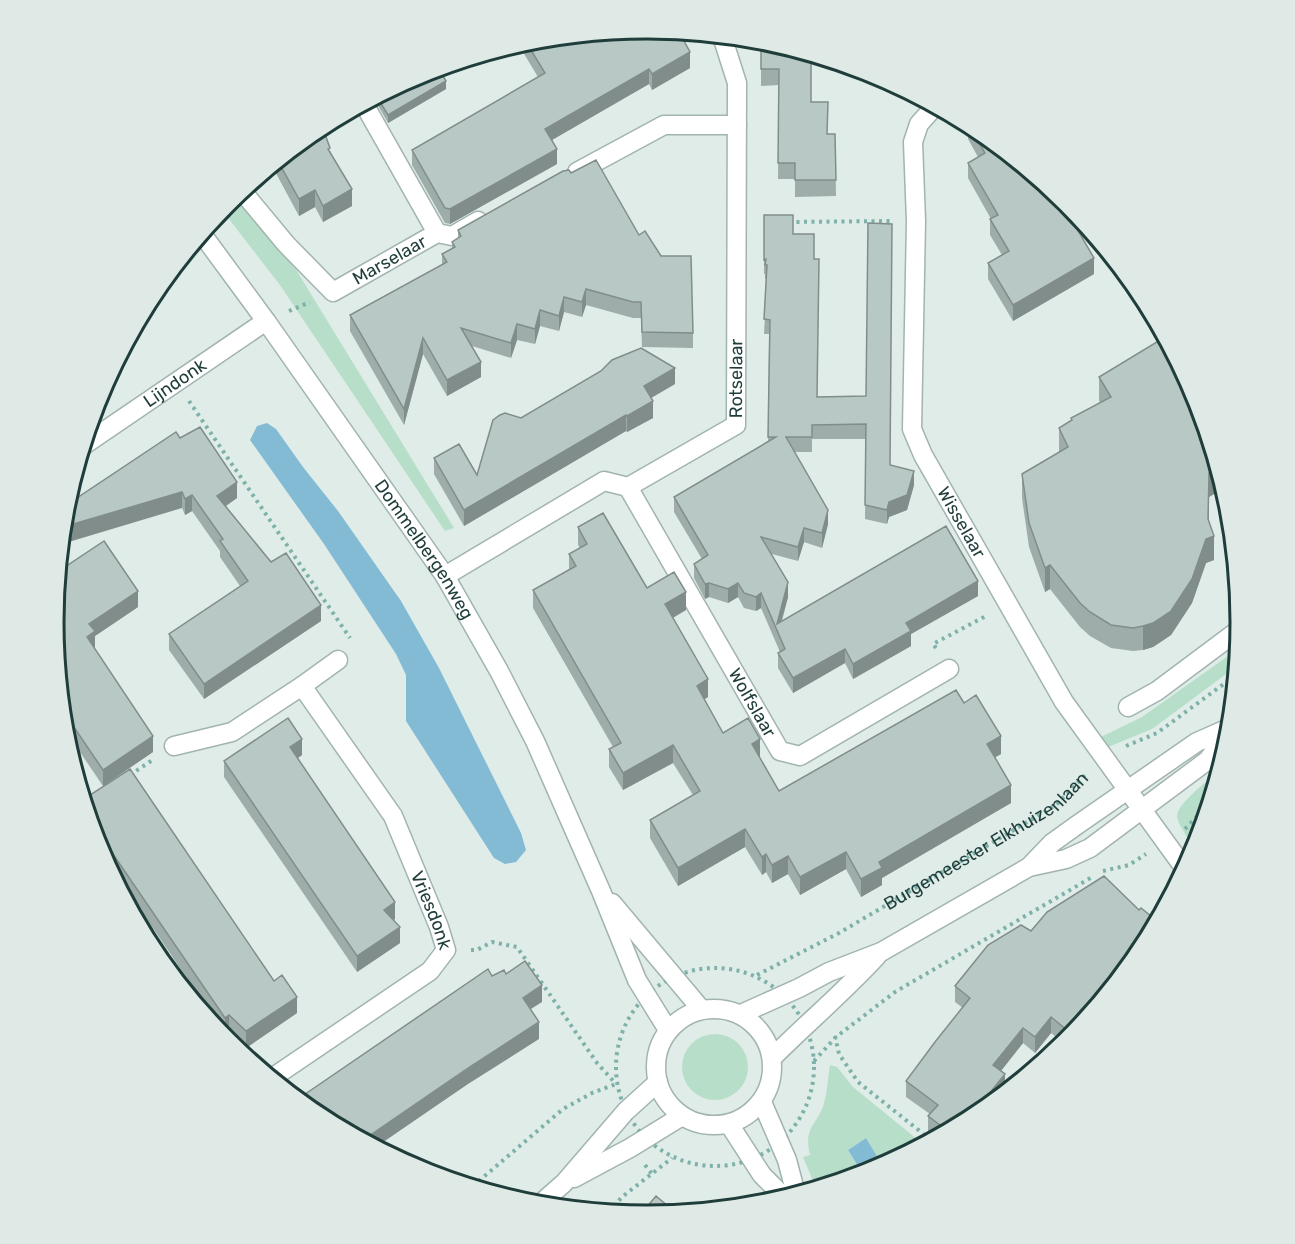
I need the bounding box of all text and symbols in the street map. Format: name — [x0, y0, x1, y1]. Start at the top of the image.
street label: Marselaar — [349, 230, 430, 290]
street label: Rotselaar — [725, 339, 747, 418]
street label: Lijndonk — [139, 354, 211, 412]
street label: Dommelbergenweg — [370, 475, 478, 623]
street label: Wisselaar — [933, 483, 991, 562]
street label: Wolfslaar — [724, 664, 781, 741]
street label: Burgemeester Elkhuizenlaan — [880, 767, 1093, 915]
street label: Vriesdonk — [406, 868, 456, 953]

